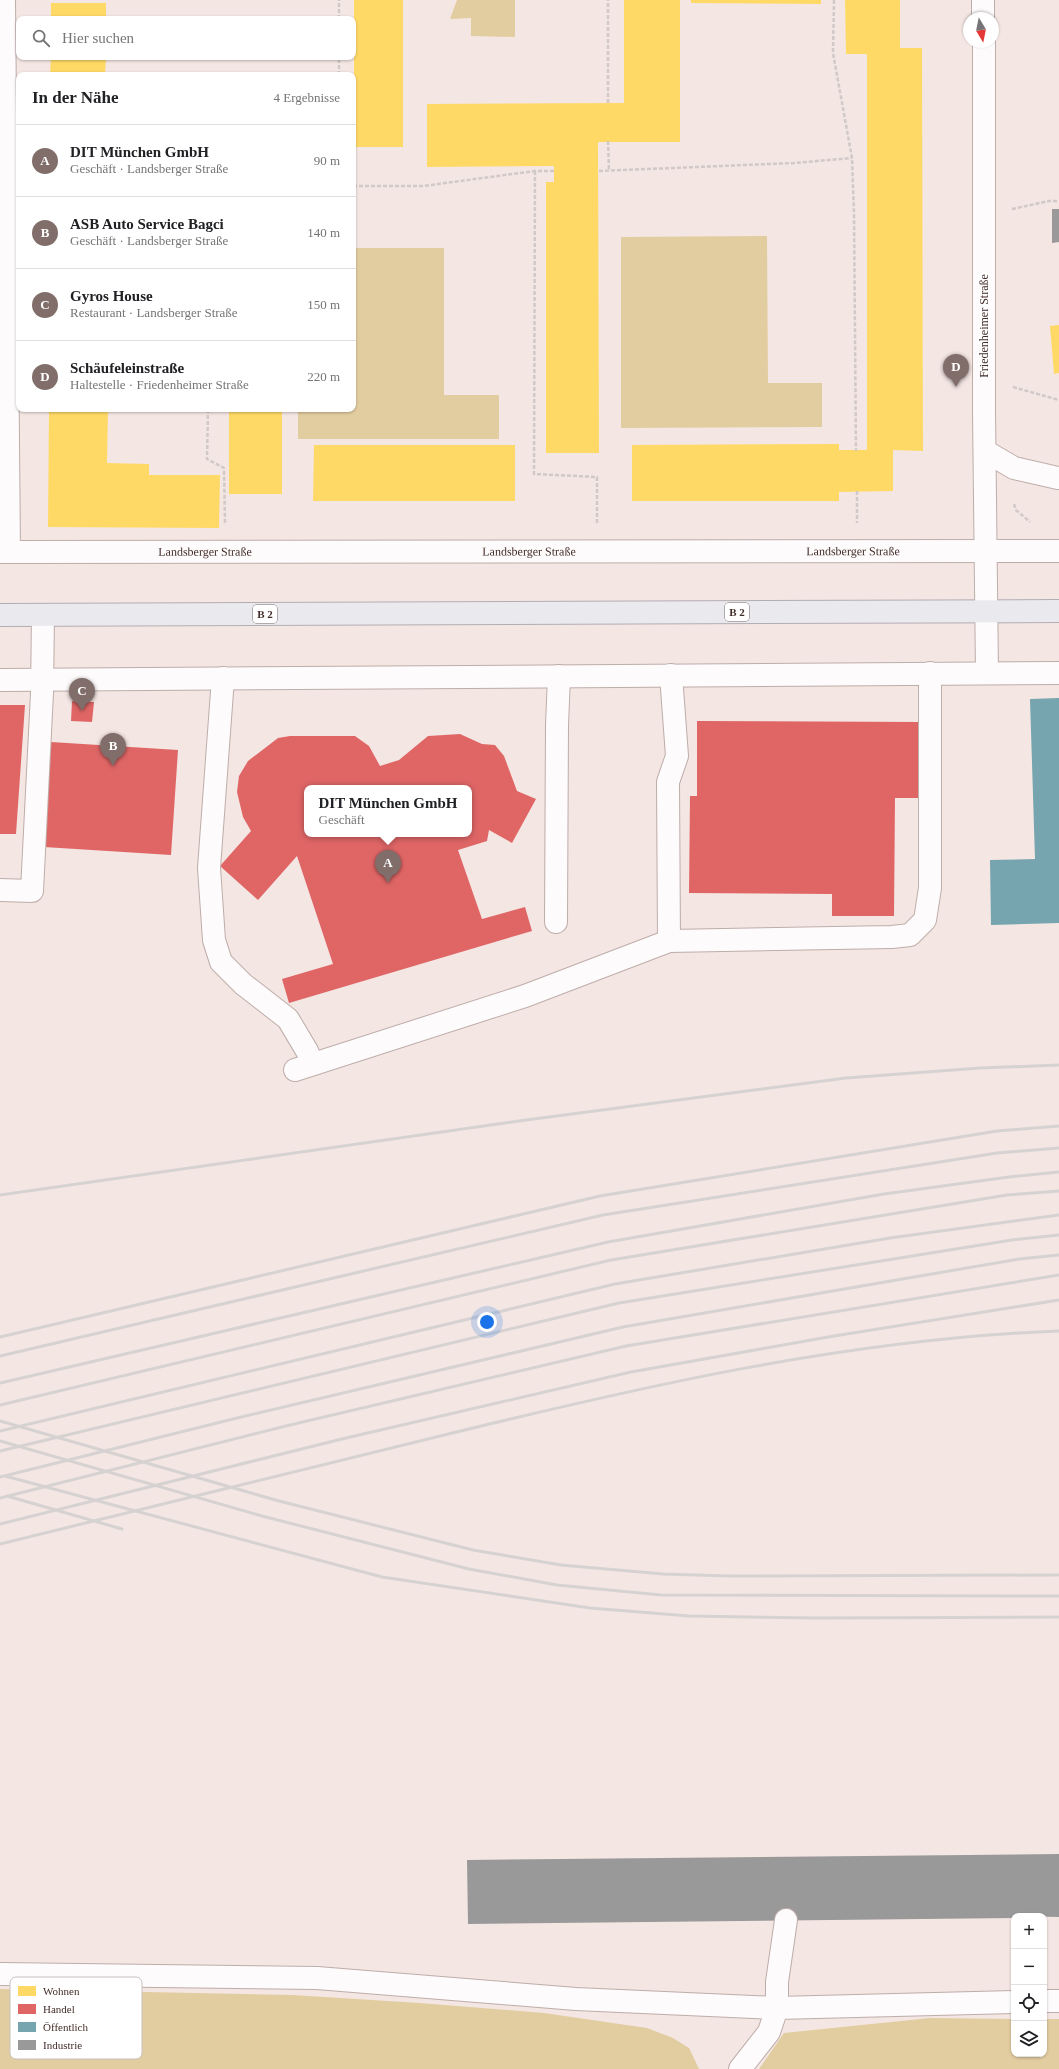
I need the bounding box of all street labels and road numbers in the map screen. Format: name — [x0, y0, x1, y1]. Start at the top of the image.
street label: Friedenheimer Straße — [977, 274, 991, 378]
street label: Landsberger Straße — [482, 544, 576, 559]
street label: Landsberger Straße — [806, 544, 900, 558]
street label: Landsberger Straße — [158, 545, 252, 559]
road number: B 2 — [725, 603, 749, 621]
road number: B 2 — [253, 605, 277, 623]

